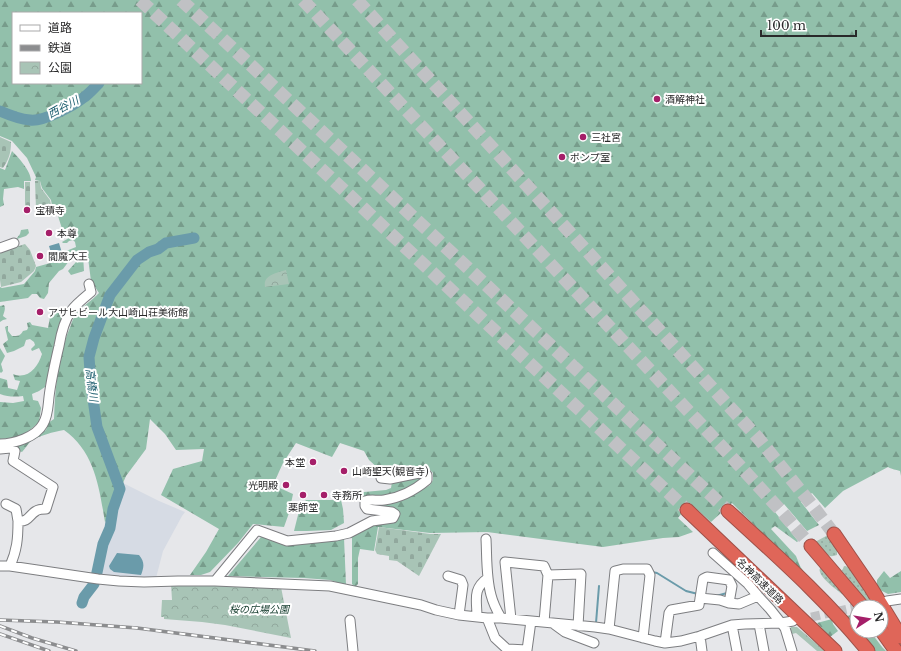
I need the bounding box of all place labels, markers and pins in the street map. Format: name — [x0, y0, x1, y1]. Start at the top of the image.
place label: 酒解神社 — [665, 93, 705, 106]
marker: 酒解神社 — [652, 94, 662, 104]
place label: 三社宮 — [591, 131, 621, 144]
marker: 三社宮 — [578, 132, 588, 142]
place label: ポンプ室 — [570, 151, 610, 164]
marker: ポンプ室 — [557, 152, 567, 162]
place label: 宝積寺 — [35, 204, 65, 217]
marker: 宝積寺 — [22, 205, 32, 215]
place label: 本尊 — [57, 227, 77, 240]
marker: 本尊 — [44, 228, 54, 238]
place label: 閻魔大王 — [48, 250, 88, 263]
marker: 閻魔大王 — [35, 251, 45, 261]
place label: アサヒビール大山崎山荘美術館 — [48, 306, 188, 319]
marker: アサヒビール大山崎山荘美術館 — [35, 307, 45, 317]
place label: 本堂 — [285, 456, 305, 469]
marker: 本堂 — [308, 457, 318, 467]
place label: 山崎聖天(観音寺) — [352, 465, 429, 478]
marker: 山崎聖天(観音寺) — [339, 466, 349, 476]
place label: 光明殿 — [248, 479, 278, 492]
marker: 光明殿 — [281, 480, 291, 490]
place label: 寺務所 — [332, 489, 362, 502]
marker: 薬師堂 — [298, 490, 308, 500]
marker: 寺務所 — [319, 490, 329, 500]
place label: 薬師堂 — [288, 501, 318, 514]

